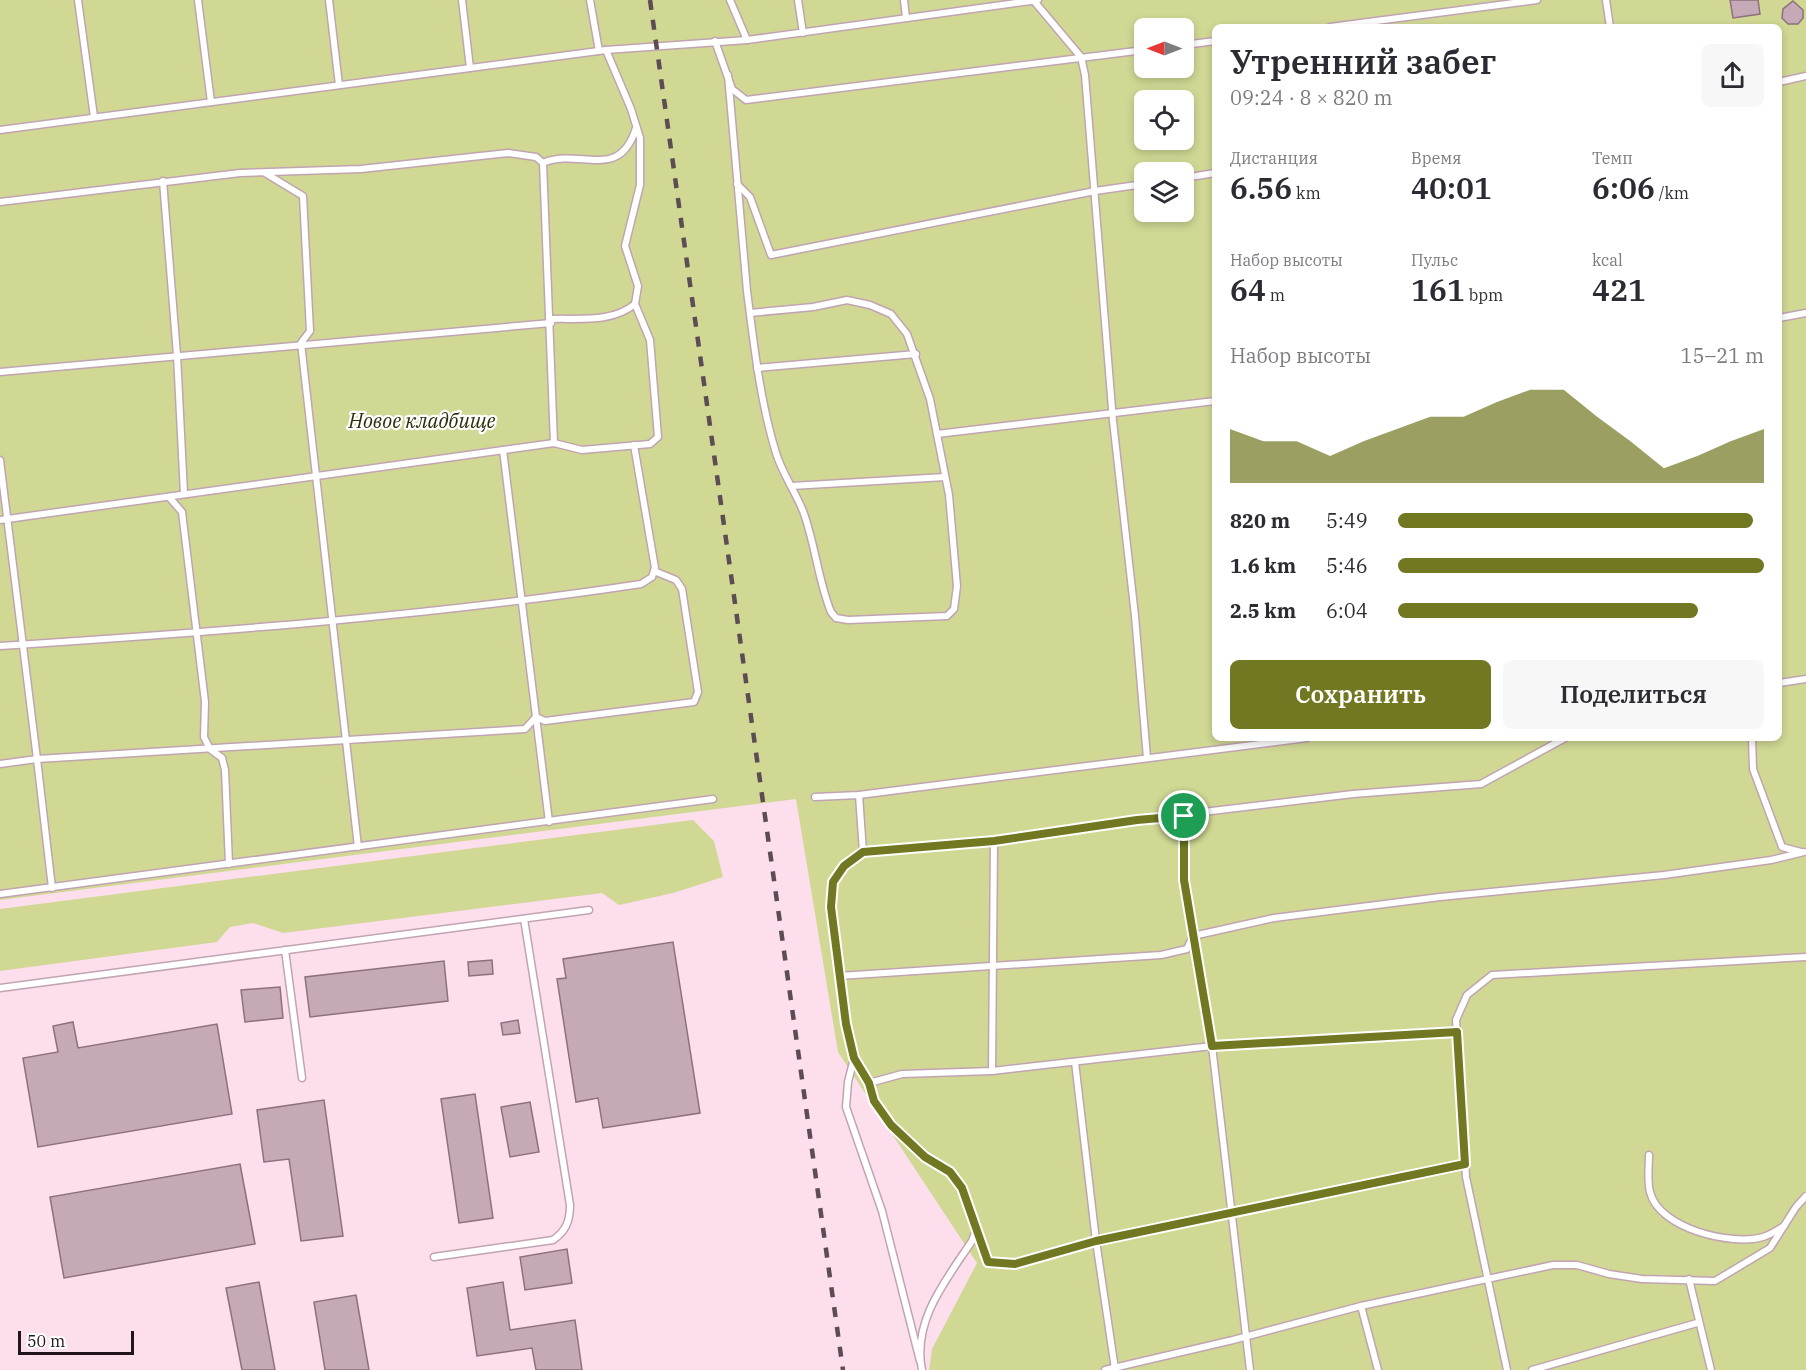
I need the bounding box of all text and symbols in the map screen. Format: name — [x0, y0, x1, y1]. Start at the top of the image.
north arrow — [1134, 18, 1194, 78]
map controls — [1134, 18, 1194, 222]
text: Утренний забег — [1230, 40, 1496, 83]
button: share — [1701, 44, 1764, 107]
text: 09:24 · 8 × 820 m — [1230, 84, 1393, 111]
button: locate — [1134, 90, 1194, 150]
text: Дистанция — [1230, 148, 1318, 168]
text: Время — [1411, 148, 1462, 168]
text: Темп — [1592, 148, 1633, 168]
button: layers — [1134, 162, 1194, 222]
text: 6.56 — [1230, 168, 1292, 207]
text: 40:01 — [1411, 168, 1492, 207]
text: 6:06 — [1592, 168, 1655, 207]
text: km — [1292, 183, 1321, 203]
text: /km — [1655, 183, 1689, 203]
text: Набор высоты — [1230, 250, 1343, 270]
text: Пульс — [1411, 250, 1458, 270]
text: kcal — [1592, 250, 1623, 270]
text: 64 — [1230, 270, 1266, 309]
text: 161 — [1411, 270, 1465, 309]
text: 421 — [1592, 270, 1646, 309]
text: m — [1266, 285, 1285, 305]
text: bpm — [1465, 285, 1503, 305]
text: Набор высоты — [1230, 342, 1371, 369]
text: 15–21 m — [1681, 342, 1764, 369]
park label: Новое кладбище — [347, 407, 496, 434]
text: 820 m — [1230, 507, 1290, 534]
text: 5:49 — [1326, 507, 1368, 534]
text: 1.6 km — [1230, 552, 1296, 579]
text: 5:46 — [1326, 552, 1368, 579]
text: 2.5 km — [1230, 597, 1296, 624]
text: 6:04 — [1326, 597, 1368, 624]
button: Сохранить — [1230, 660, 1491, 729]
button: Поделиться — [1503, 660, 1764, 729]
pin — [1158, 790, 1209, 841]
icon: arrive — [1167, 799, 1200, 832]
scale bar — [18, 1328, 134, 1356]
text: 50 m — [27, 1331, 65, 1351]

